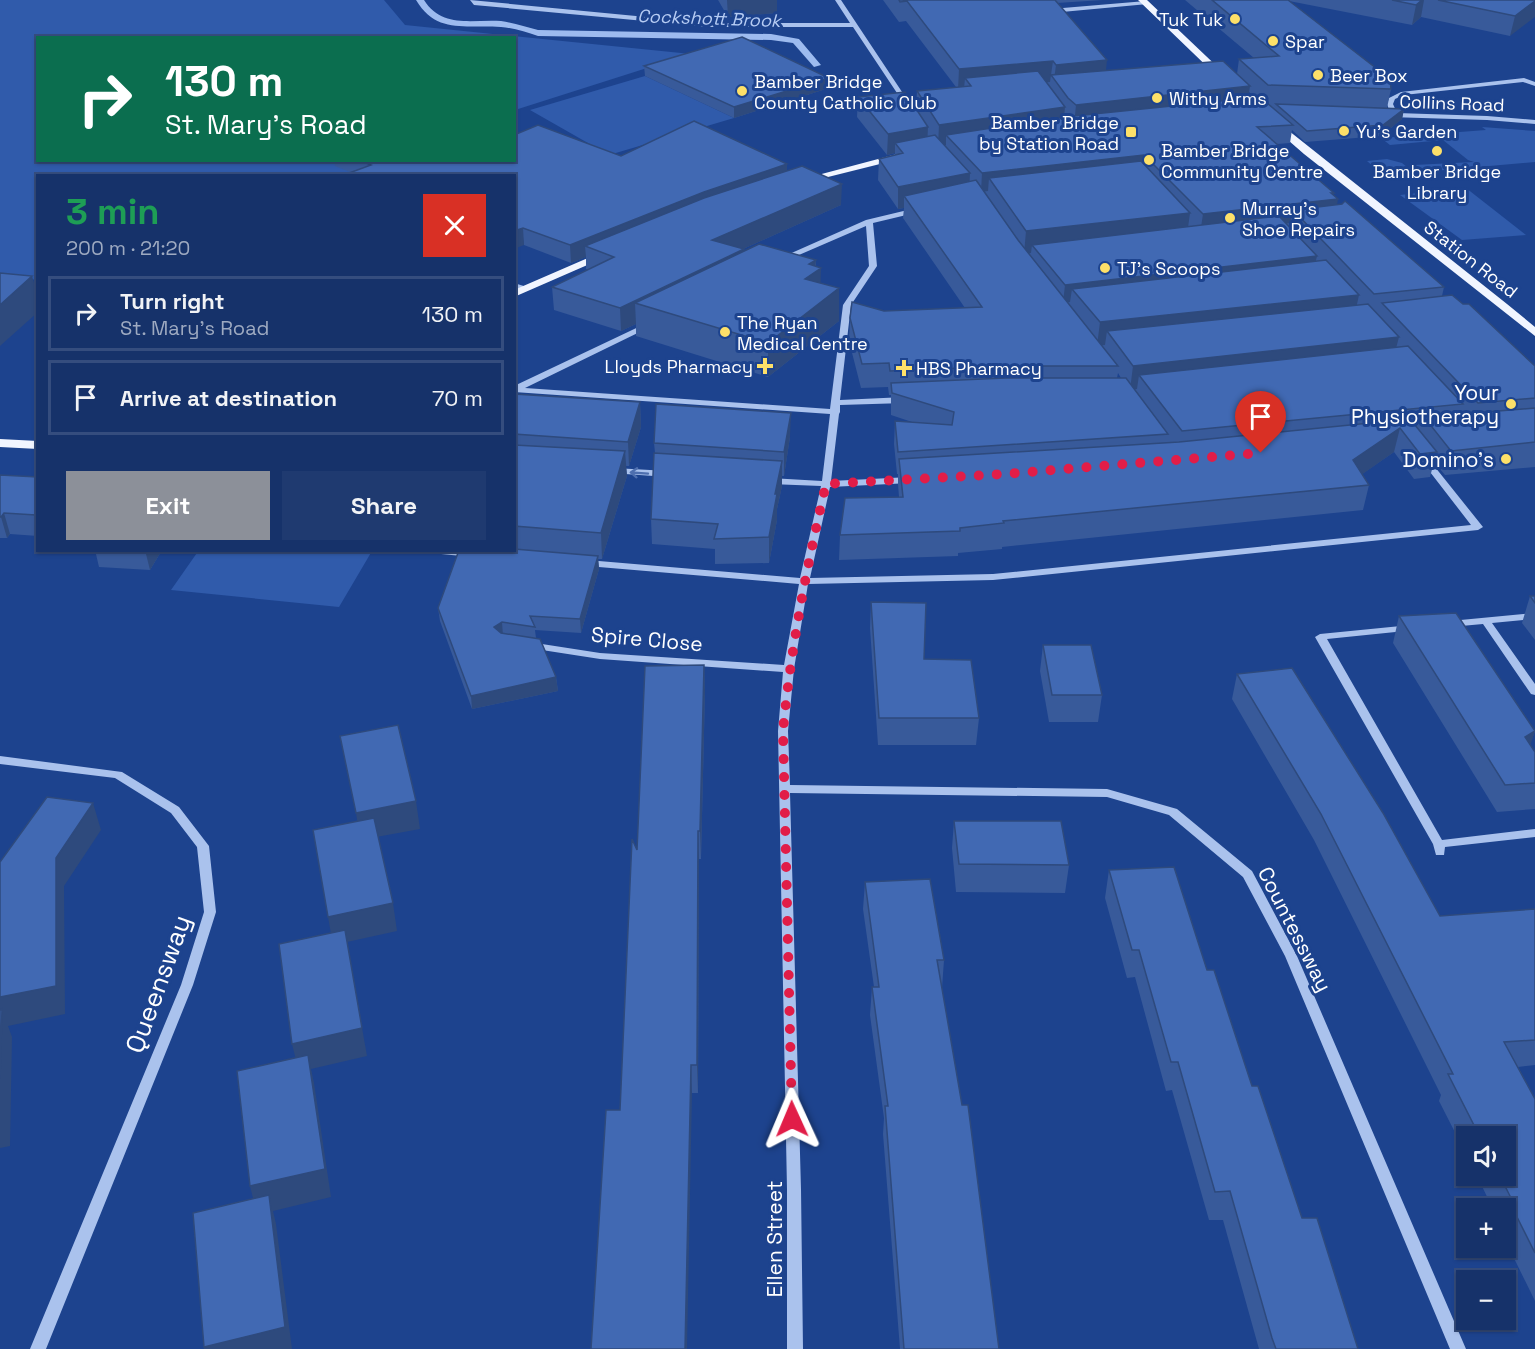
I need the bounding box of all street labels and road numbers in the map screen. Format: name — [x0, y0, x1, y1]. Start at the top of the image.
street label: Collins Road — [1399, 90, 1505, 116]
street label: Station Road — [1420, 215, 1522, 303]
street label: Spire Close — [590, 621, 704, 657]
street label: Countessway — [1252, 862, 1338, 996]
street label: Queensway — [117, 910, 199, 1058]
street label: Ellen Street — [761, 1181, 788, 1298]

